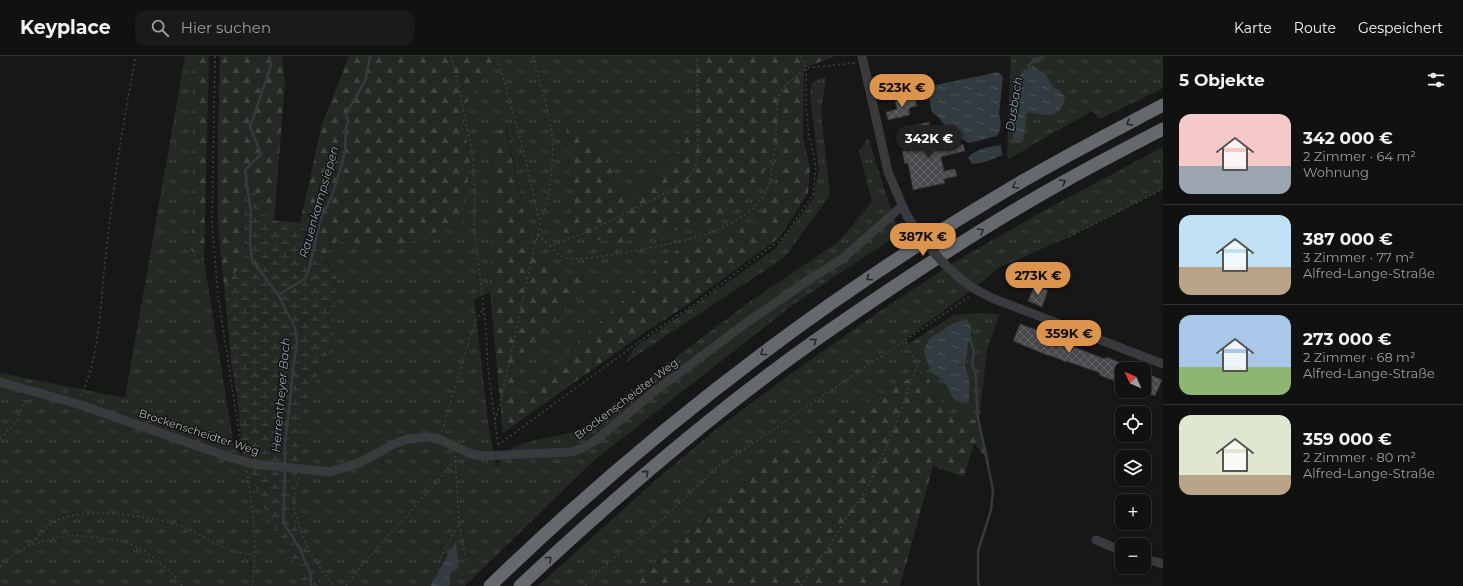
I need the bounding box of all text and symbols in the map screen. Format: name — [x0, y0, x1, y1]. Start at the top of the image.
search box — [135, 10, 415, 46]
text: Keyplace — [20, 16, 111, 39]
icon: search — [149, 17, 171, 39]
text: Hier suchen — [181, 18, 271, 37]
text: Karte — [1234, 19, 1272, 37]
text: Route — [1294, 19, 1336, 37]
text: Gespeichert — [1358, 19, 1443, 37]
icon: filters — [1425, 69, 1447, 91]
text: 5 Objekte — [1179, 70, 1265, 90]
pin: 523K € — [869, 74, 935, 108]
water label: Dusbach — [1002, 76, 1025, 132]
text: 523K € — [879, 79, 925, 95]
one-way arrow — [1125, 119, 1133, 126]
pin: 342K € — [896, 125, 962, 159]
text: 342 000 € — [1303, 128, 1393, 148]
text: 342K € — [905, 130, 953, 146]
icon: home — [1211, 130, 1259, 178]
water label: Rauenkampsiepen — [295, 144, 342, 260]
text: 2 Zimmer · 64 m² — [1303, 148, 1416, 164]
text: Wohnung — [1303, 164, 1369, 180]
one-way arrow — [1058, 180, 1066, 187]
one-way arrow — [1011, 181, 1019, 188]
pin: 387K € — [890, 223, 956, 257]
text: 387K € — [899, 228, 947, 244]
one-way arrow — [977, 228, 984, 236]
text: 387 000 € — [1303, 229, 1393, 249]
icon: home — [1211, 231, 1259, 279]
text: 3 Zimmer · 77 m² — [1303, 249, 1415, 265]
pin: 273K € — [1005, 262, 1071, 296]
text: Alfred-Lange-Straße — [1303, 265, 1435, 281]
text: 273K € — [1014, 267, 1062, 283]
one-way arrow — [866, 273, 873, 281]
pin: 359K € — [1036, 320, 1102, 354]
text: 359K € — [1045, 325, 1093, 341]
text: 273 000 € — [1303, 329, 1392, 349]
icon: home — [1211, 331, 1259, 379]
water label: Herrentheyer Bach — [268, 337, 293, 453]
one-way arrow — [810, 339, 817, 346]
one-way arrow — [761, 348, 768, 355]
text: 2 Zimmer · 68 m² — [1303, 349, 1416, 365]
street label: Brockenscheidter Weg — [572, 356, 680, 442]
north arrow — [1115, 362, 1151, 398]
map controls — [1115, 362, 1151, 574]
text: Alfred-Lange-Straße — [1303, 365, 1435, 381]
street label: Brockenscheidter Weg — [137, 406, 261, 458]
button: locate — [1115, 406, 1151, 442]
text: 359 000 € — [1303, 429, 1392, 449]
icon: home — [1211, 431, 1259, 479]
text: 2 Zimmer · 80 m² — [1303, 449, 1416, 465]
button: layers — [1115, 450, 1151, 486]
text: Alfred-Lange-Straße — [1303, 465, 1435, 481]
one-way arrow — [641, 470, 648, 477]
button: + — [1115, 494, 1151, 530]
button: − — [1115, 538, 1151, 574]
one-way arrow — [544, 557, 552, 564]

